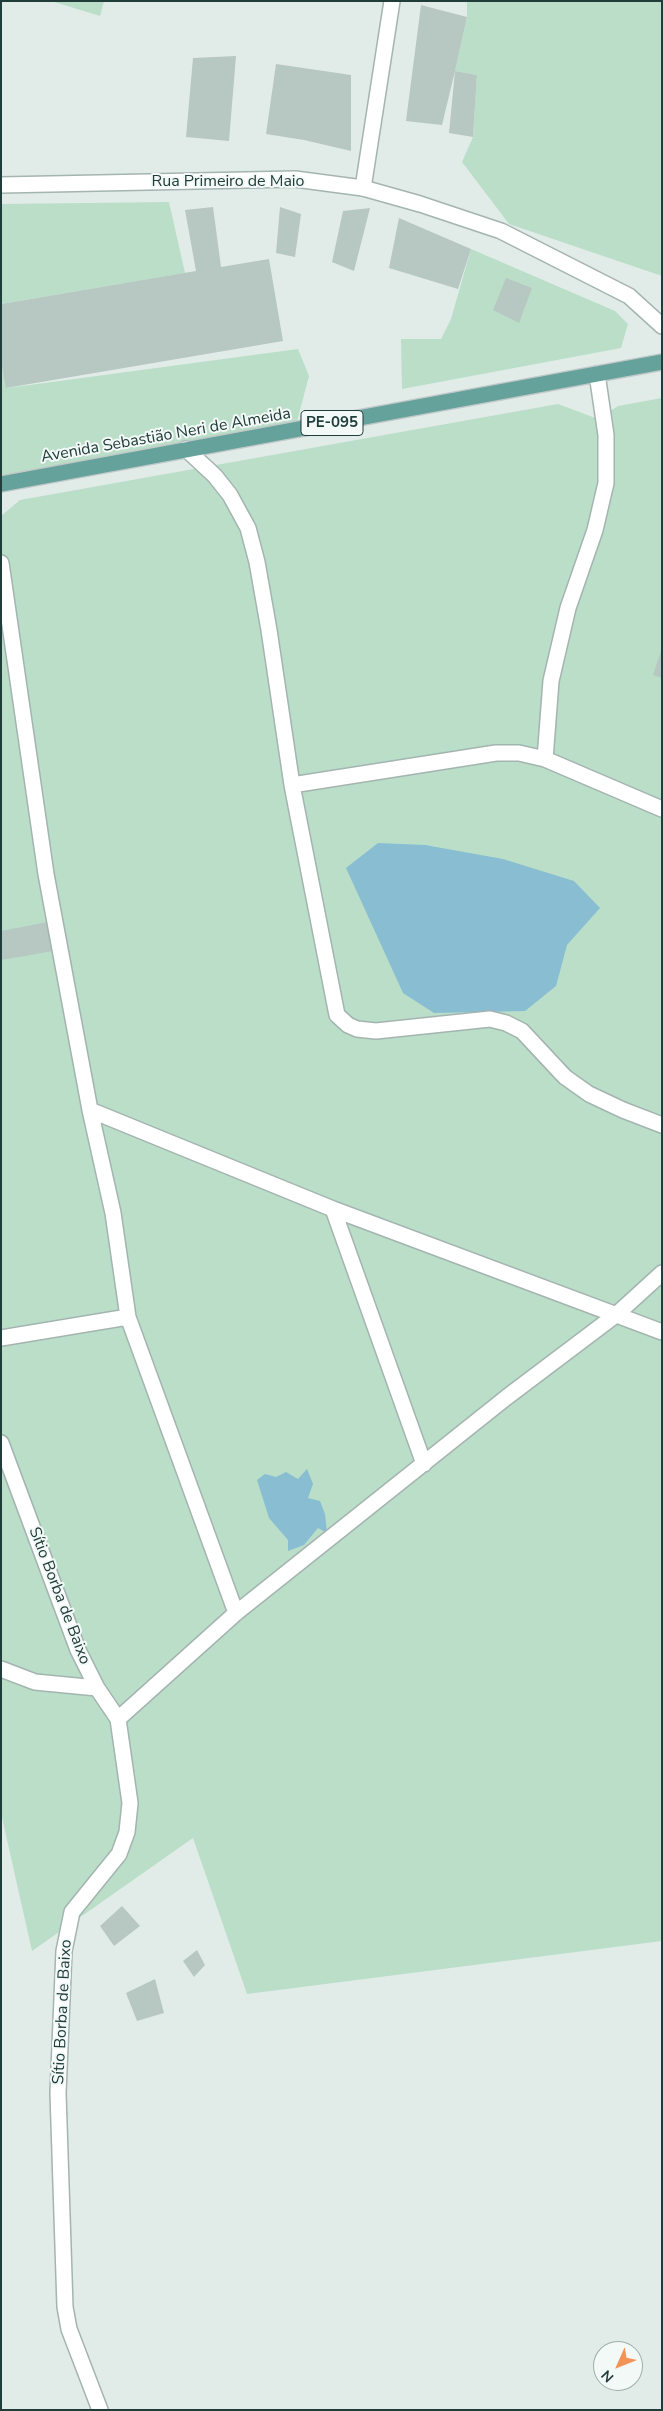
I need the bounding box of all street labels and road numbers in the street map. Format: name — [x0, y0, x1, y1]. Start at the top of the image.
street label: Rua Primeiro de Maio — [152, 172, 304, 192]
street label: Avenida Sebastião Neri de Almeida — [40, 405, 292, 467]
road number: PE-095 — [301, 410, 363, 436]
street label: Sítio Borba de Baixo — [24, 1525, 94, 1667]
street label: Sítio Borba de Baixo — [50, 1939, 76, 2085]

